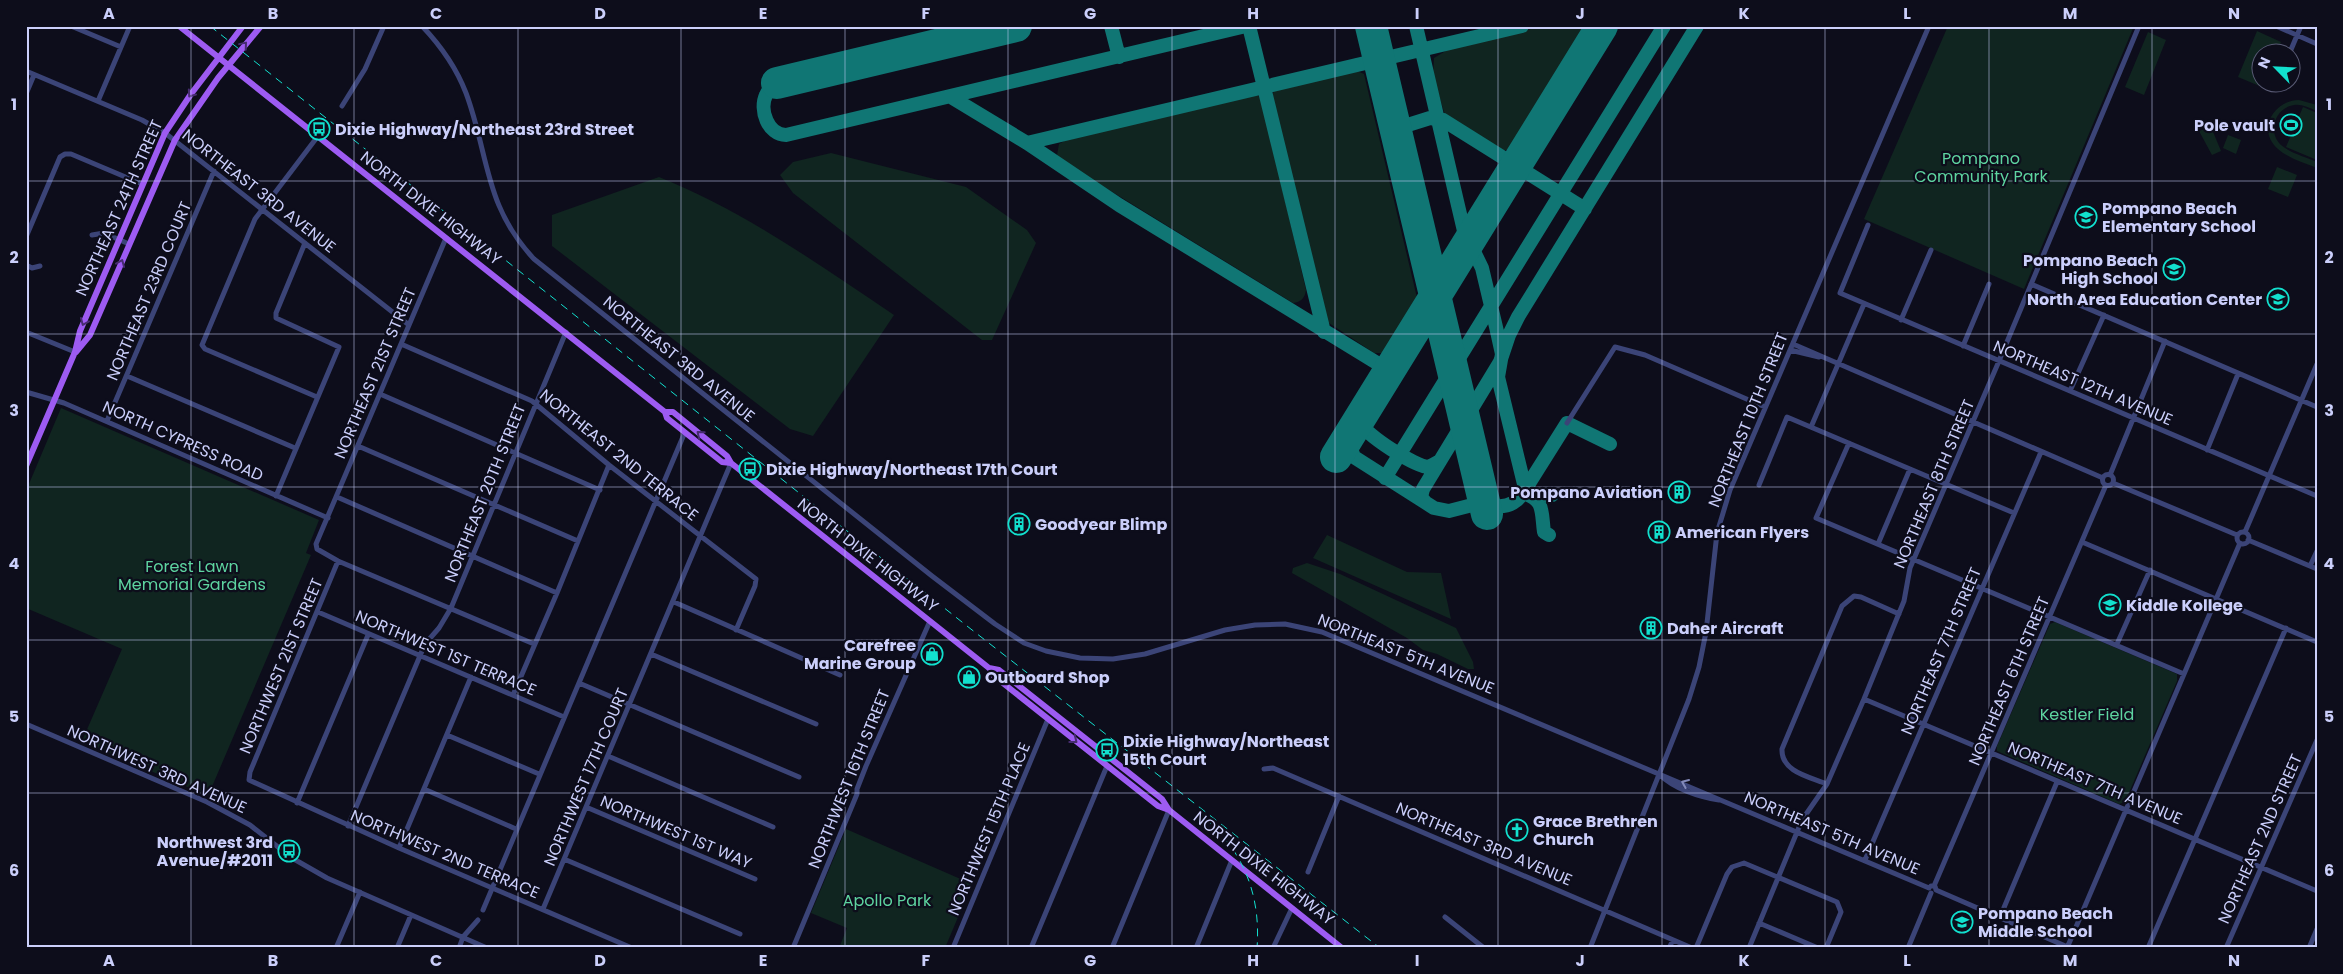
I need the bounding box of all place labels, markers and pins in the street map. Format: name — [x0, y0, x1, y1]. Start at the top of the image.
sports icon: Pole vault — [2279, 113, 2303, 137]
place label: Pole vault — [2194, 114, 2275, 137]
bus stop icon: Dixie Highway/Northeast 23rd Street — [307, 117, 331, 141]
place label: Dixie Highway/Northeast 23rd Street — [335, 118, 634, 141]
place label: Pompano Beach Elementary School — [2102, 197, 2256, 238]
school or university icon: Pompano Beach Elementary School — [2074, 205, 2098, 229]
place label: Pompano Beach High School — [2023, 249, 2158, 290]
school or university icon: Pompano Beach High School — [2162, 257, 2186, 281]
school or university icon: North Area Education Center — [2266, 287, 2290, 311]
place label: North Area Education Center — [2027, 288, 2262, 311]
bus stop icon: Dixie Highway/Northeast 17th Court — [738, 457, 762, 481]
place label: Dixie Highway/Northeast 17th Court — [766, 458, 1058, 481]
building icon: Pompano Aviation — [1667, 480, 1691, 504]
place label: Pompano Aviation — [1510, 481, 1663, 504]
building icon: Goodyear Blimp — [1007, 512, 1031, 536]
place label: Goodyear Blimp — [1035, 513, 1167, 536]
building icon: American Flyers — [1647, 520, 1671, 544]
place label: American Flyers — [1675, 521, 1809, 544]
school or university icon: Kiddle Kollege — [2098, 593, 2122, 617]
place label: Kiddle Kollege — [2126, 594, 2243, 617]
building icon: Daher Aircraft — [1639, 616, 1663, 640]
place label: Daher Aircraft — [1667, 617, 1783, 640]
place label: Carefree Marine Group — [804, 634, 916, 675]
shop icon: Carefree Marine Group — [920, 642, 944, 666]
shop icon: Outboard Shop — [957, 665, 981, 689]
place label: Outboard Shop — [985, 666, 1110, 689]
place label: Dixie Highway/Northeast 15th Court — [1123, 730, 1329, 771]
bus stop icon: Dixie Highway/Northeast 15th Court — [1095, 738, 1119, 762]
place label: Grace Brethren Church — [1533, 810, 1658, 851]
church icon: Grace Brethren Church — [1505, 818, 1529, 842]
place label: Northwest 3rd Avenue/#2011 — [157, 831, 273, 872]
bus stop icon: Northwest 3rd Avenue/#2011 — [277, 839, 301, 863]
place label: Pompano Beach Middle School — [1978, 902, 2113, 943]
school or university icon: Pompano Beach Middle School — [1950, 910, 1974, 934]

